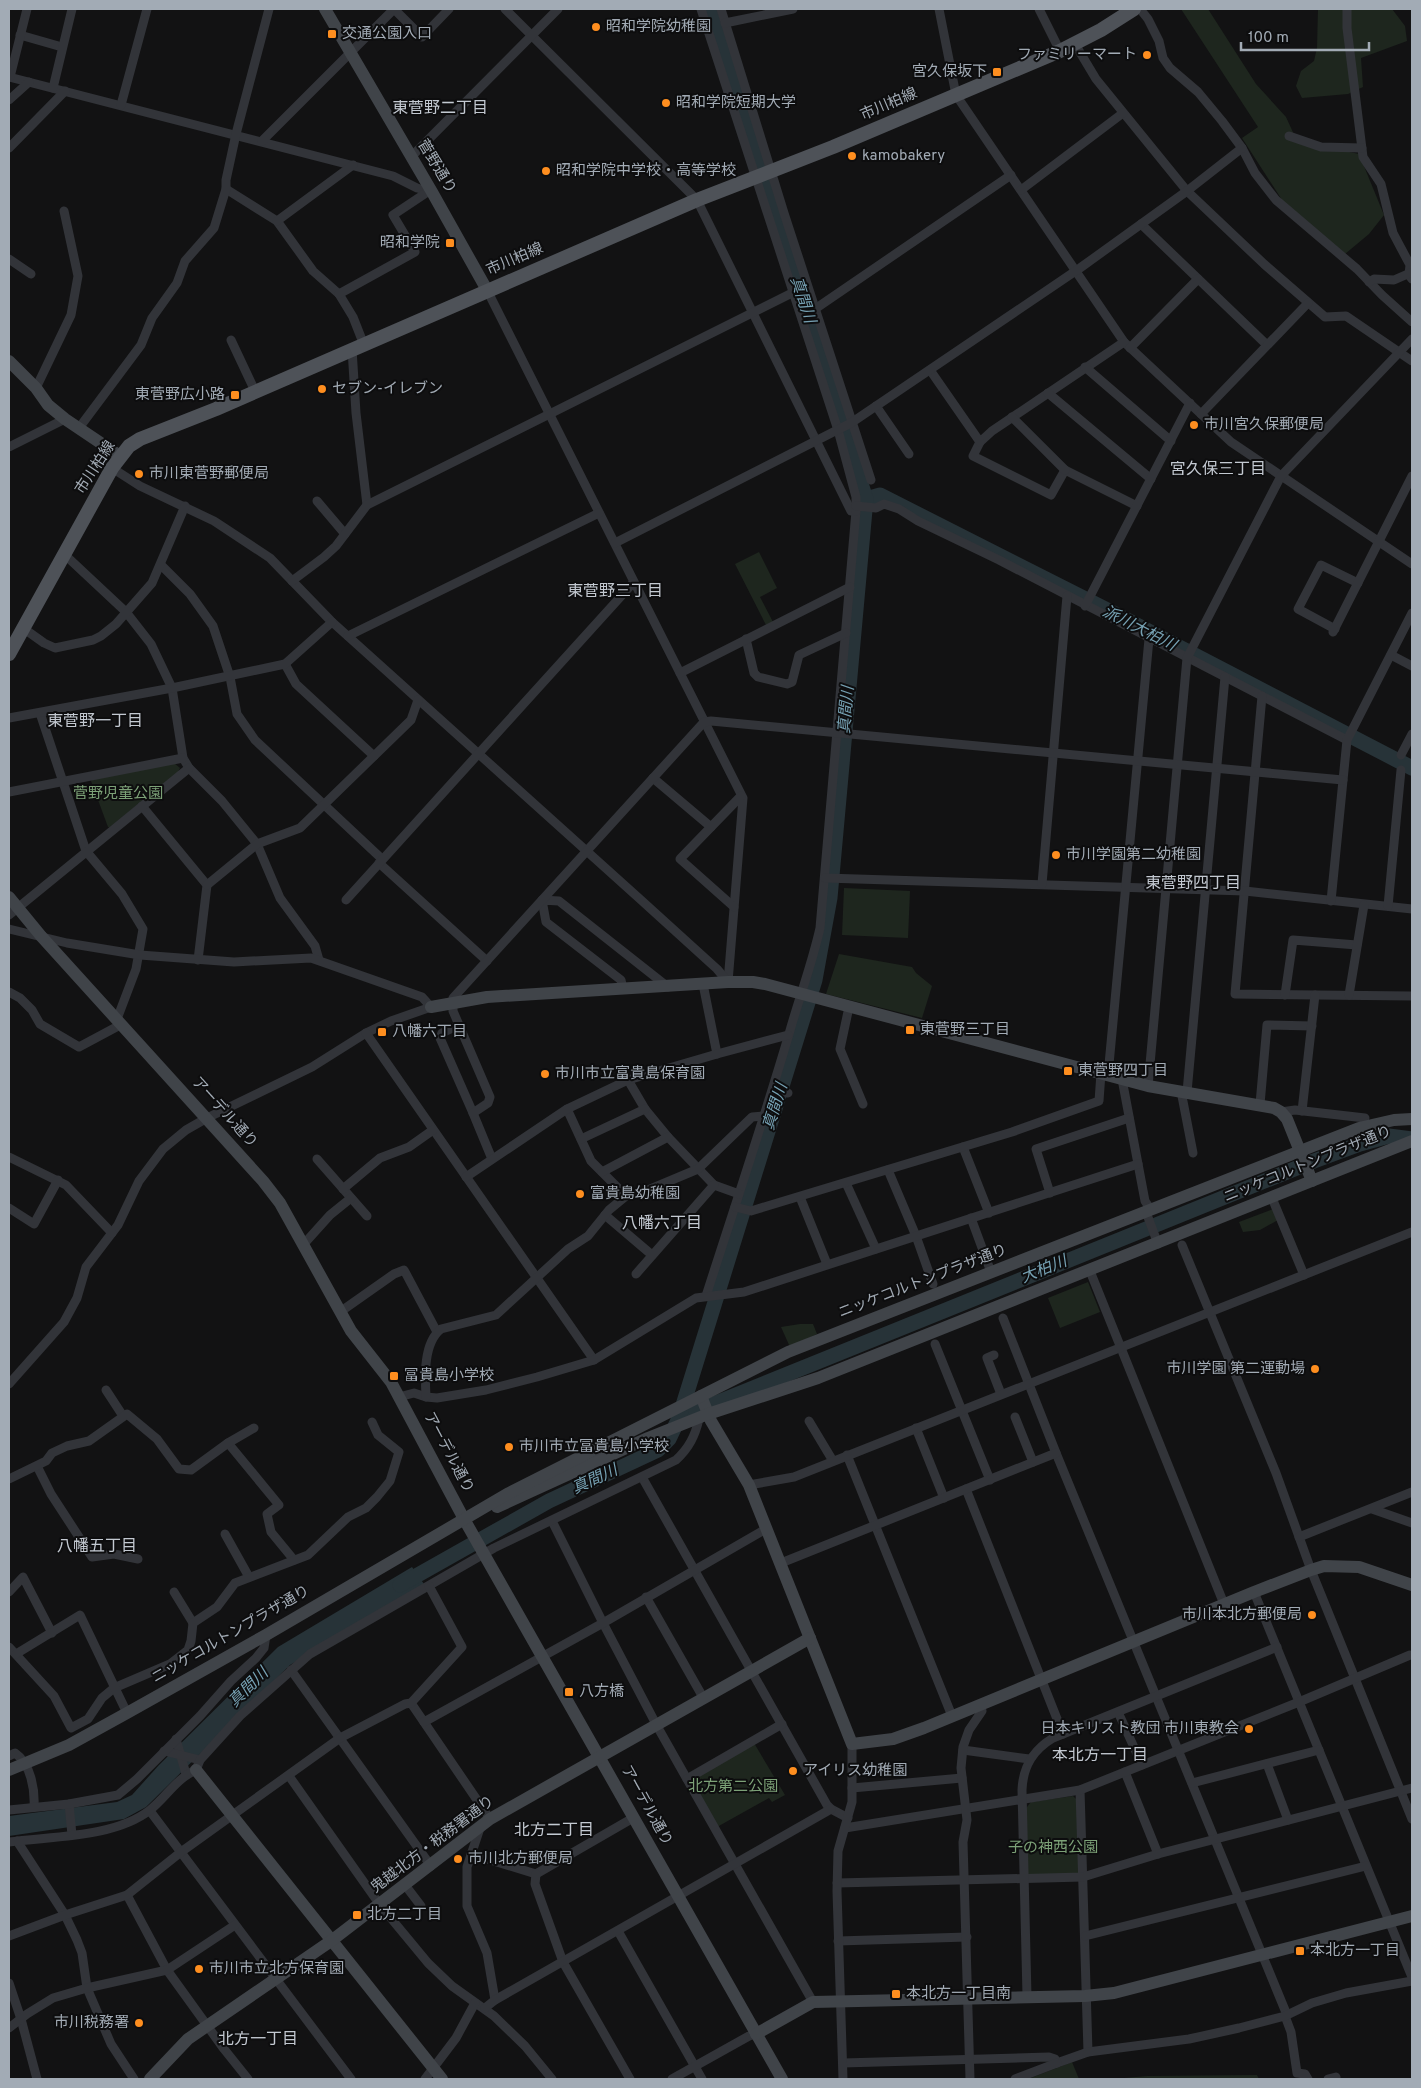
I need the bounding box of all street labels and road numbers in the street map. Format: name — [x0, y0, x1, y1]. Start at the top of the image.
street label: 市川柏線 — [858, 85, 920, 125]
street label: 菅野通り — [412, 136, 460, 198]
street label: 市川柏線 — [484, 240, 546, 280]
street label: 市川柏線 — [72, 438, 120, 498]
street label: アーデル通り — [187, 1074, 261, 1152]
street label: ニッケコルトンプラザ通り — [1221, 1123, 1395, 1207]
street label: ニッケコルトンプラザ通り — [836, 1241, 1010, 1323]
street label: アーデル通り — [419, 1409, 477, 1497]
street label: ニッケコルトンプラザ通り — [148, 1582, 314, 1688]
street label: アーデル通り — [616, 1762, 676, 1850]
street label: 鬼越北方・税務署通り — [367, 1791, 499, 1898]

